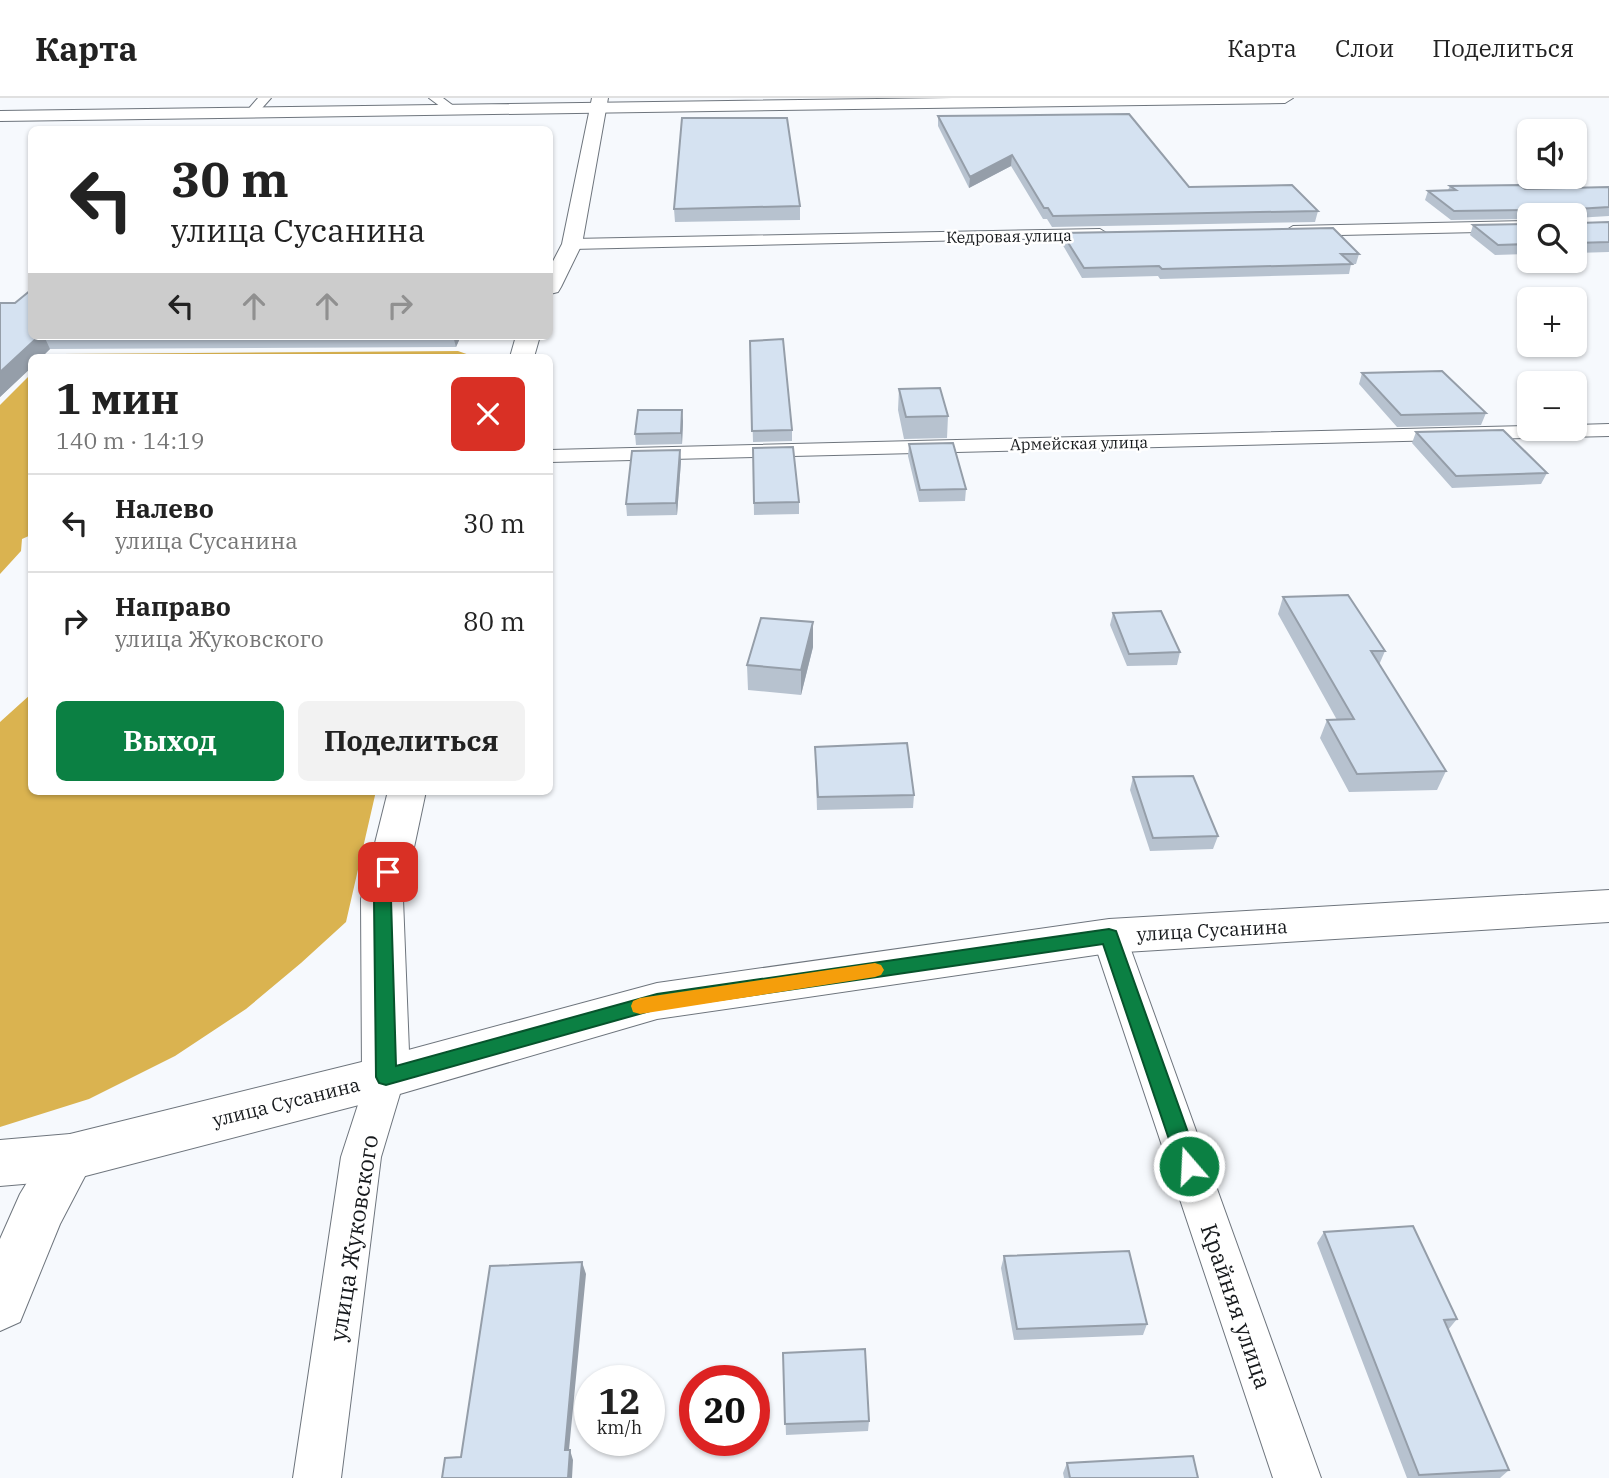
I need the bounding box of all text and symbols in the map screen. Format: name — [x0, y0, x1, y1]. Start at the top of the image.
text: Карта — [35, 27, 138, 70]
text: Карта — [1227, 32, 1297, 64]
text: Слои — [1335, 32, 1394, 64]
text: Поделиться — [1432, 32, 1574, 64]
map controls — [1517, 119, 1587, 441]
button: sound — [1517, 119, 1587, 189]
text: 30 m — [171, 147, 289, 210]
icon: left — [56, 154, 147, 245]
button: search — [1517, 203, 1587, 273]
text: улица Сусанина — [171, 209, 425, 251]
street label: Кедровая улица — [946, 225, 1072, 247]
icon: left — [162, 287, 200, 325]
icon: ahead — [235, 287, 273, 325]
icon: ahead — [308, 287, 346, 325]
icon: right — [381, 287, 419, 325]
button: + — [1517, 287, 1587, 357]
text: 1 мин — [56, 371, 179, 426]
button: − — [1517, 371, 1587, 441]
button: close — [451, 377, 525, 451]
text: 140 m · 14:19 — [56, 425, 205, 455]
street label: Армейская улица — [1010, 432, 1149, 454]
text: Налево — [115, 491, 214, 525]
icon: left — [56, 504, 94, 542]
text: 30 m — [463, 506, 525, 540]
text: улица Сусанина — [115, 525, 298, 555]
text: Направо — [115, 589, 231, 623]
icon: right — [56, 602, 94, 640]
text: 80 m — [463, 604, 525, 638]
text: улица Жуковского — [115, 623, 324, 653]
button: Выход — [56, 701, 284, 781]
button: Поделиться — [298, 701, 525, 781]
pin — [358, 842, 418, 902]
icon: arrive — [369, 853, 407, 891]
street label: улица Сусанина — [1136, 914, 1288, 946]
street label: улица Сусанина — [210, 1072, 362, 1132]
position arrow — [1152, 1129, 1226, 1203]
street label: улица Жуковского — [322, 1133, 384, 1343]
street label: Крайняя улица — [1195, 1219, 1279, 1393]
speed limit sign: 20 — [679, 1365, 770, 1456]
text: 12 — [598, 1378, 641, 1424]
text: km/h — [597, 1416, 642, 1439]

